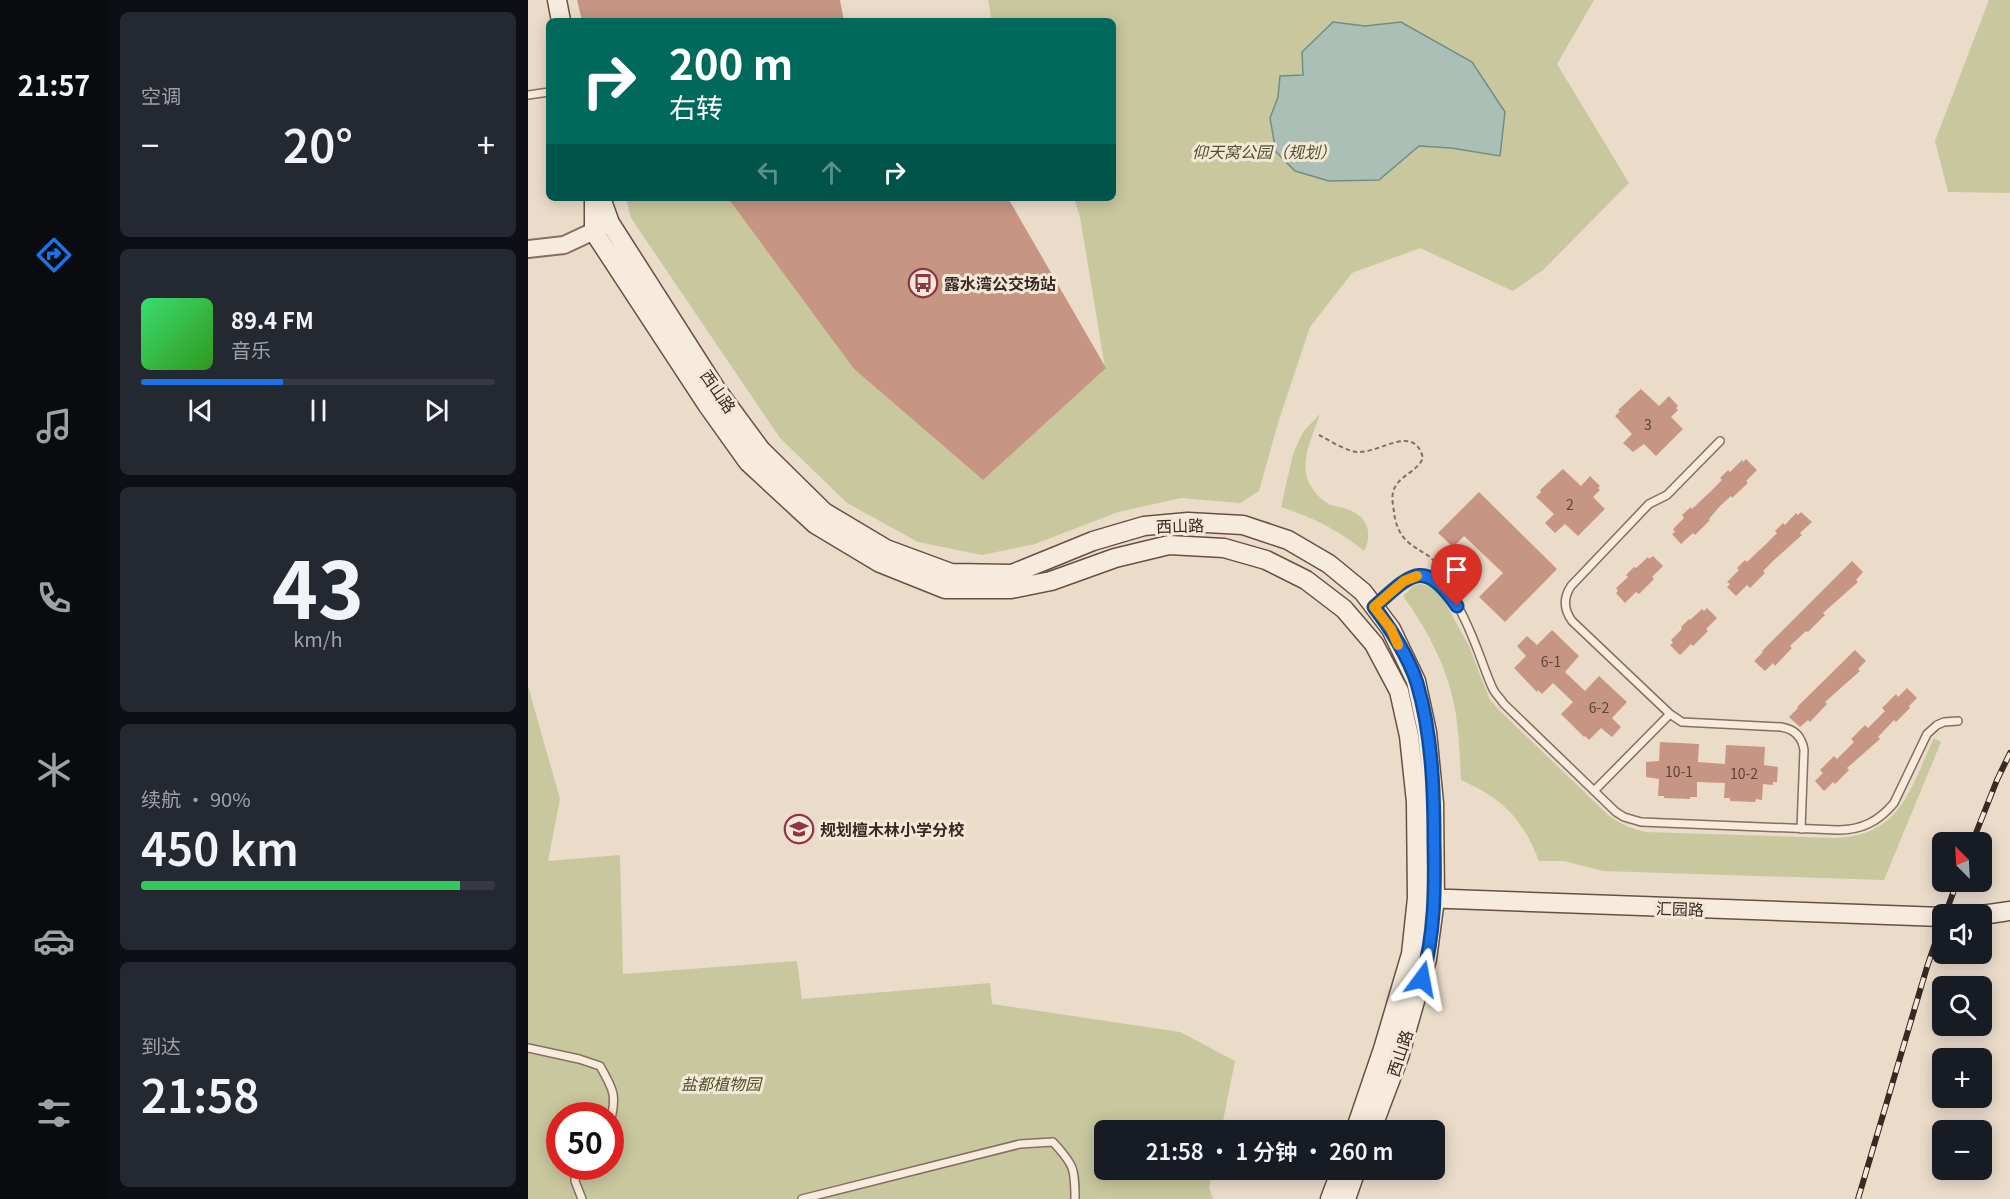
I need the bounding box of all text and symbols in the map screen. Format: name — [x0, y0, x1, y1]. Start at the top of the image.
text: 200 m — [669, 31, 793, 92]
icon: right — [570, 42, 648, 120]
text: 21:57 — [18, 65, 90, 104]
text: 空调 — [141, 81, 181, 110]
text: 右转 — [669, 87, 723, 126]
text: 20° — [283, 111, 353, 176]
text: − — [141, 120, 159, 168]
text: + — [477, 120, 495, 168]
park label: 仰天窝公园（规划） — [1192, 139, 1336, 163]
icon: left — [752, 156, 785, 189]
icon: ahead — [815, 156, 848, 189]
icon: right — [878, 156, 911, 189]
icon: directions — [33, 234, 75, 276]
bus stop icon: 露水湾公交场站 — [907, 267, 939, 299]
place label: 露水湾公交场站 — [944, 271, 1056, 295]
text: 89.4 FM — [231, 303, 314, 335]
text: 音乐 — [231, 335, 271, 364]
street label: 西山路 — [695, 364, 743, 418]
icon: previous — [184, 394, 217, 427]
icon: pause — [302, 394, 335, 427]
icon: next — [420, 394, 453, 427]
icon: music — [33, 405, 75, 447]
house number: 3 — [1644, 414, 1652, 434]
house number: 2 — [1566, 494, 1574, 514]
street label: 西山路 — [1156, 512, 1204, 538]
text: 43 — [272, 529, 364, 641]
pin — [1431, 544, 1482, 606]
icon: arrive — [1440, 553, 1473, 586]
icon: phone — [33, 577, 75, 619]
text: km/h — [293, 624, 343, 653]
house number: 6-1 — [1541, 651, 1561, 671]
house number: 6-2 — [1589, 697, 1609, 717]
icon: climate — [33, 749, 75, 791]
house number: 10-1 — [1665, 761, 1693, 781]
house number: 10-2 — [1730, 763, 1758, 783]
text: 续航 · 90% — [141, 784, 251, 813]
school or university icon: 规划檀木林小学分校 — [783, 813, 815, 845]
text: 450 km — [141, 814, 299, 879]
place label: 规划檀木林小学分校 — [820, 817, 965, 841]
north arrow — [1932, 832, 1992, 892]
map controls — [1932, 832, 1992, 1180]
street label: 汇园路 — [1656, 895, 1704, 921]
button: sound — [1932, 904, 1992, 964]
icon: car — [33, 920, 75, 962]
position arrow — [1390, 947, 1454, 1011]
button: search — [1932, 976, 1992, 1036]
street label: 西山路 — [1380, 1026, 1418, 1080]
text: 到达 — [141, 1031, 181, 1060]
button: + — [1932, 1048, 1992, 1108]
text: 21:58 — [141, 1061, 259, 1126]
park label: 盐都植物园 — [681, 1071, 763, 1095]
icon: filters — [33, 1092, 75, 1134]
speed limit sign: 50 — [546, 1102, 624, 1180]
button: − — [1932, 1120, 1992, 1180]
text: 21:58 · 1 分钟 · 260 m — [1146, 1134, 1393, 1166]

